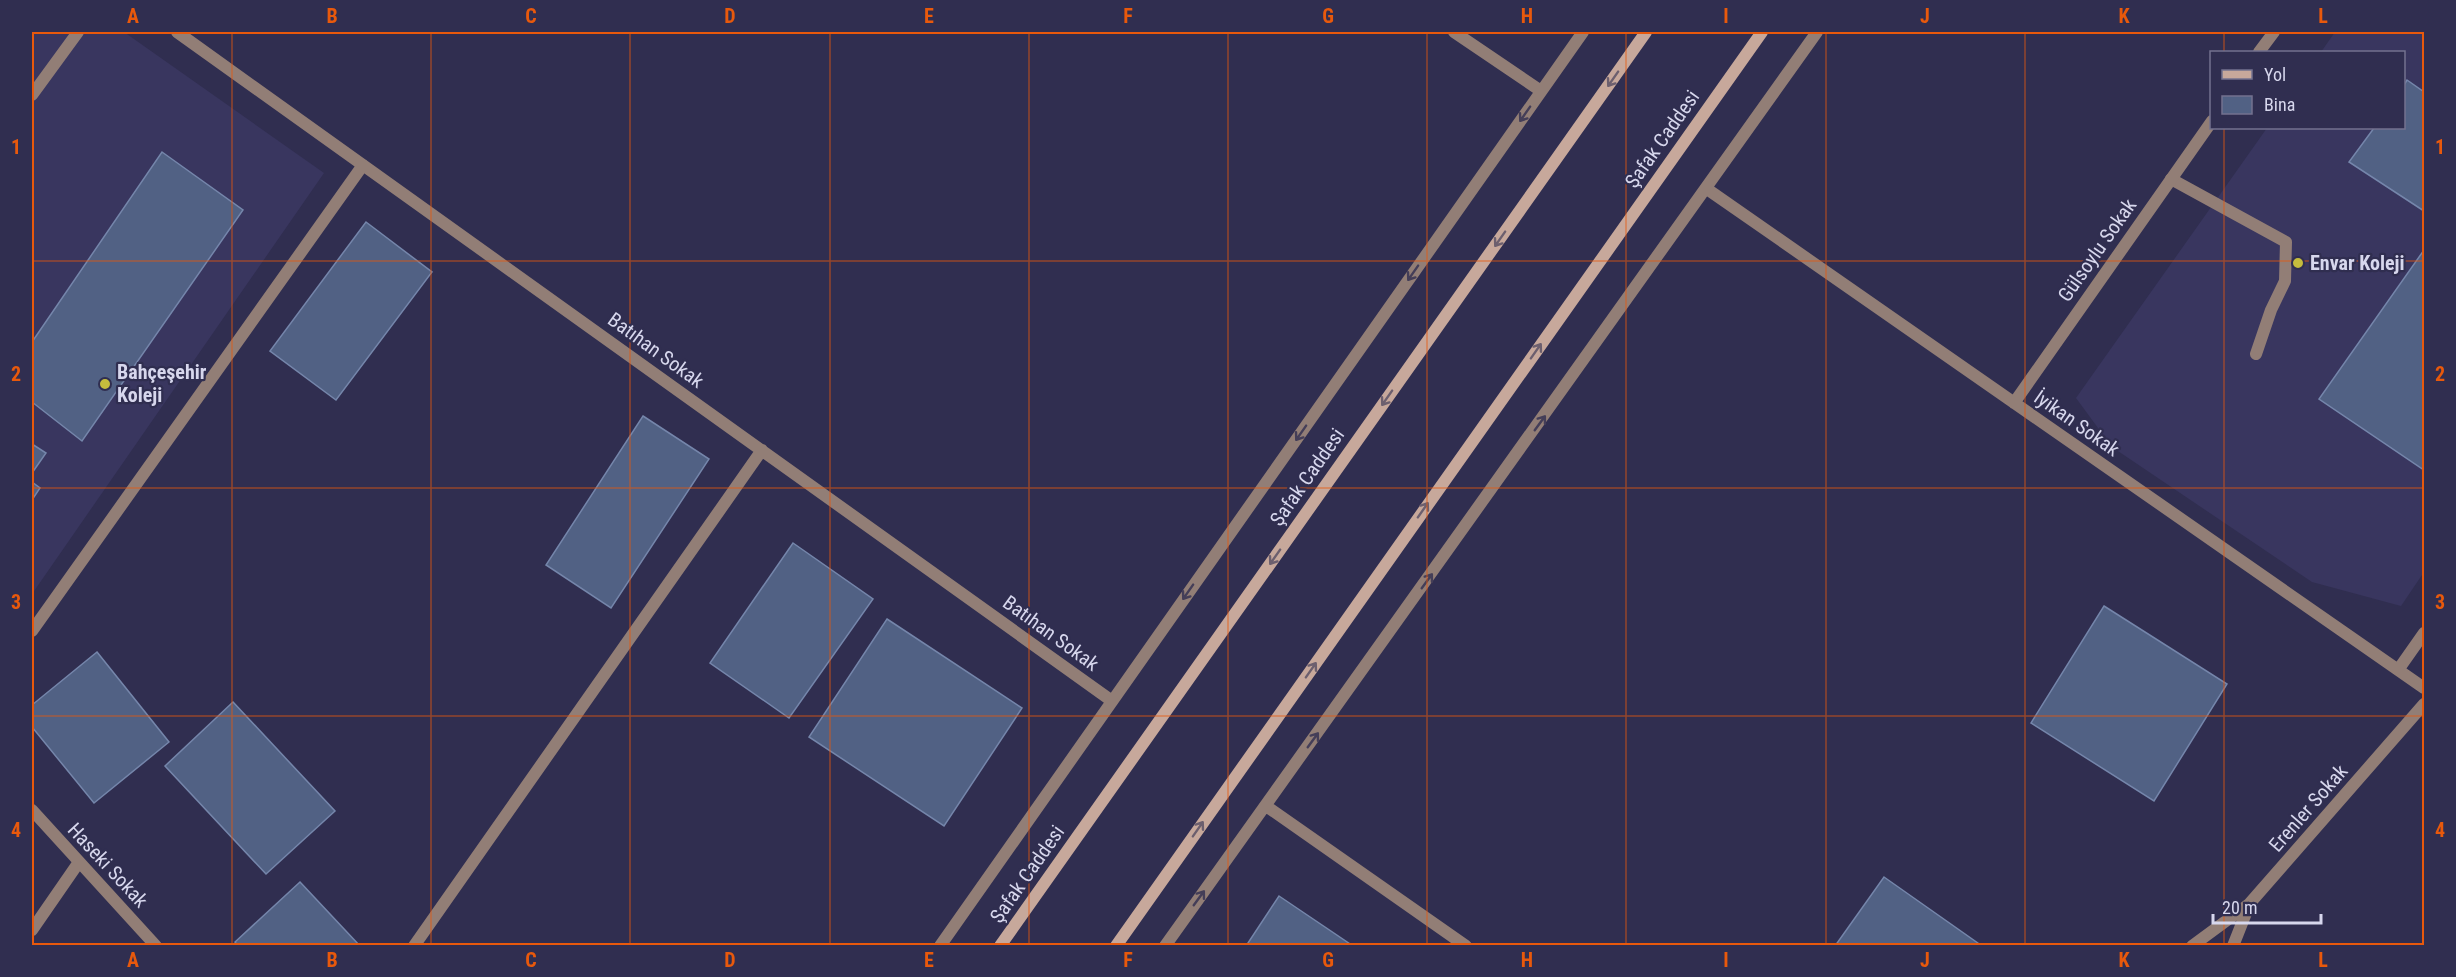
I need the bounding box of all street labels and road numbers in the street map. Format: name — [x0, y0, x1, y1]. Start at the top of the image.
street label: Şafak Caddesi — [1620, 86, 1704, 192]
street label: Gülsoylu Sokak — [2053, 194, 2141, 306]
street label: Batıhan Sokak — [603, 307, 709, 393]
street label: İyikan Sokak — [2030, 385, 2124, 461]
street label: Şafak Caddesi — [1265, 424, 1349, 530]
street label: Batıhan Sokak — [998, 590, 1104, 676]
street label: Erenler Sokak — [2264, 760, 2352, 856]
street label: Haseki Sokak — [63, 818, 153, 912]
street label: Şafak Caddesi — [985, 821, 1069, 927]

